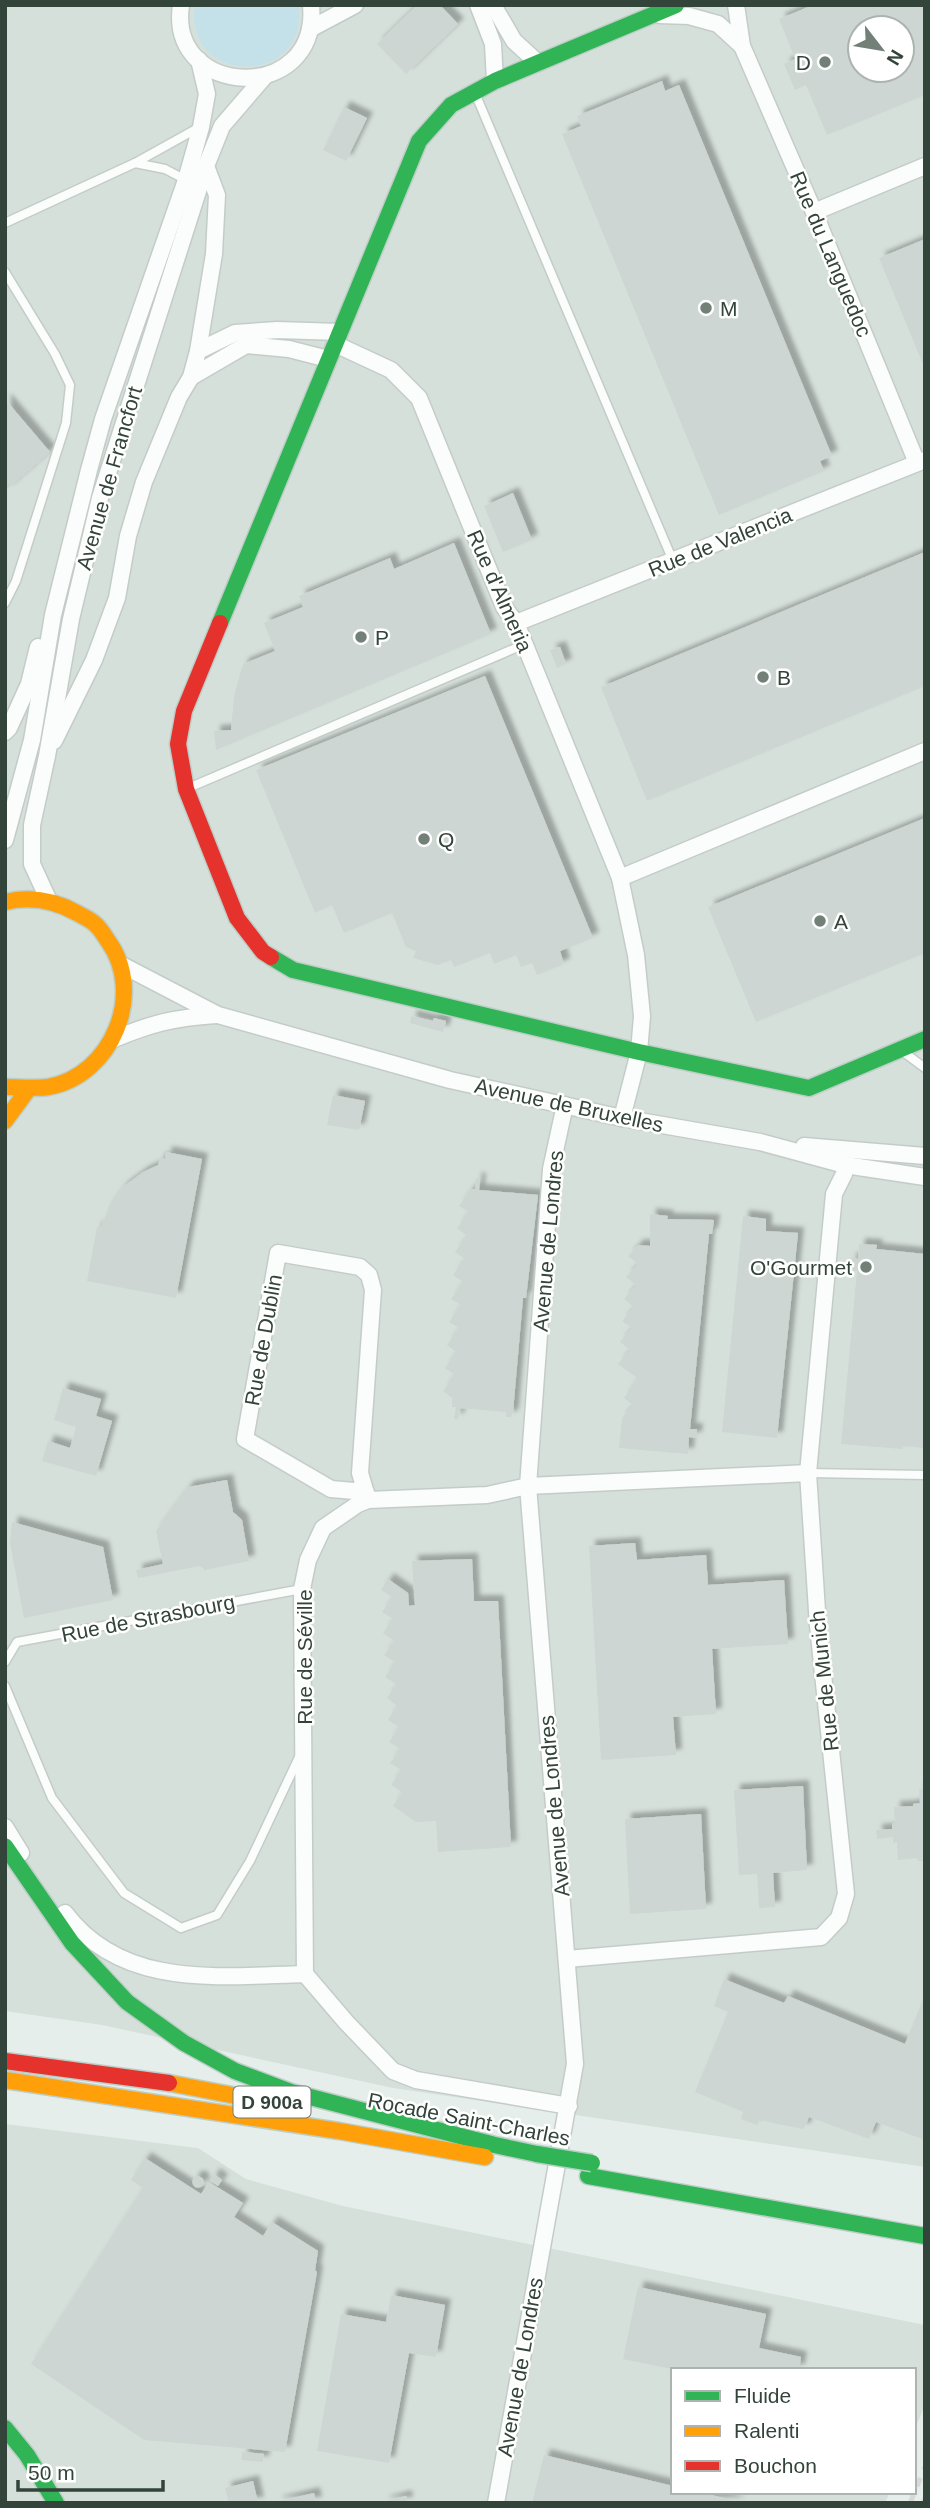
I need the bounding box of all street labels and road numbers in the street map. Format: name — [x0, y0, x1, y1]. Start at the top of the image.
street label: Rue du Languedoc — [786, 168, 876, 340]
street label: Avenue de Francfort — [72, 383, 146, 572]
street label: Rue de Valencia — [645, 503, 795, 581]
street label: Rue d'Almeria — [463, 526, 537, 656]
street label: Avenue de Bruxelles — [473, 1074, 665, 1136]
street label: Avenue de Londres — [529, 1149, 567, 1333]
street label: Rue de Dublin — [240, 1272, 286, 1408]
street label: Rue de Séville — [293, 1589, 316, 1725]
street label: Rue de Strasbourg — [59, 1590, 237, 1646]
street label: Rue de Munich — [805, 1610, 843, 1752]
street label: Avenue de Londres — [535, 1714, 573, 1898]
road number: D 900a — [233, 2086, 310, 2118]
street label: Rocade Saint-Charles — [366, 2088, 572, 2150]
street label: Avenue de Londres — [493, 2276, 547, 2458]

